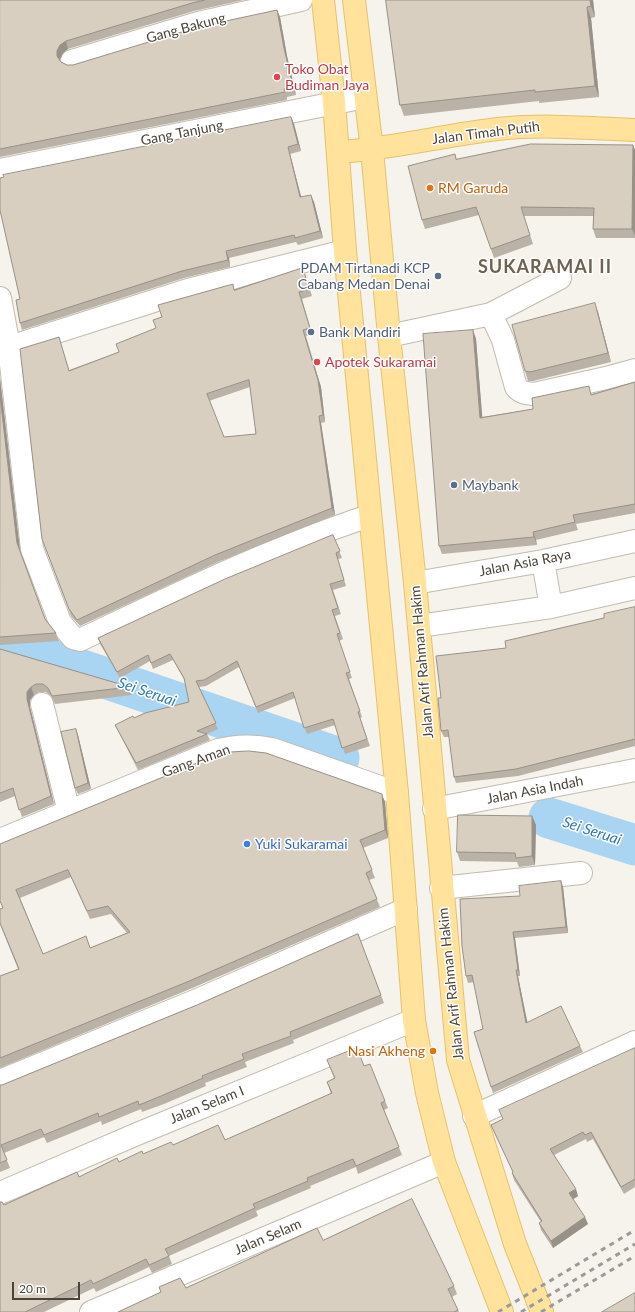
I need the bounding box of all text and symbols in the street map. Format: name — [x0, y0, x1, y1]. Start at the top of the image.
street label: Gang Bakung — [144, 9, 228, 47]
place label: Toko Obat Budiman Jaya — [285, 61, 369, 94]
marker: Toko Obat Budiman Jaya — [272, 72, 282, 82]
street label: Gang Tanjung — [139, 117, 225, 149]
street label: Jalan Timah Putih — [431, 118, 541, 148]
place label: RM Garuda — [438, 180, 508, 196]
marker: RM Garuda — [425, 183, 435, 193]
district label: SUKARAMAI II — [478, 256, 612, 278]
place label: PDAM Tirtanadi KCP Cabang Medan Denai — [298, 260, 430, 292]
marker: PDAM Tirtanadi KCP Cabang Medan Denai — [433, 271, 443, 281]
place label: Bank Mandiri — [319, 324, 401, 340]
marker: Bank Mandiri — [306, 327, 316, 337]
place label: Apotek Sukaramai — [325, 354, 436, 370]
marker: Apotek Sukaramai — [312, 357, 322, 367]
place label: Maybank — [462, 477, 519, 493]
marker: Maybank — [449, 480, 459, 490]
street label: Jalan Asia Raya — [478, 546, 572, 580]
street label: Jalan Arif Rahman Hakim — [407, 585, 437, 739]
water label: Sei Seruai — [115, 674, 179, 710]
street label: Gang Aman — [160, 741, 232, 781]
street label: Jalan Asia Indah — [485, 772, 585, 808]
water label: Sei Seruai — [560, 813, 624, 849]
place label: Yuki Sukaramai — [255, 836, 348, 852]
marker: Yuki Sukaramai — [242, 839, 252, 849]
street label: Jalan Arif Rahman Hakim — [435, 907, 467, 1061]
place label: Nasi Akheng — [348, 1043, 425, 1059]
marker: Nasi Akheng — [428, 1046, 438, 1056]
street label: Jalan Selam I — [167, 1083, 247, 1127]
street label: Jalan Selam — [232, 1215, 304, 1259]
scale bar — [14, 1274, 82, 1300]
text: 20 m — [19, 1281, 46, 1296]

